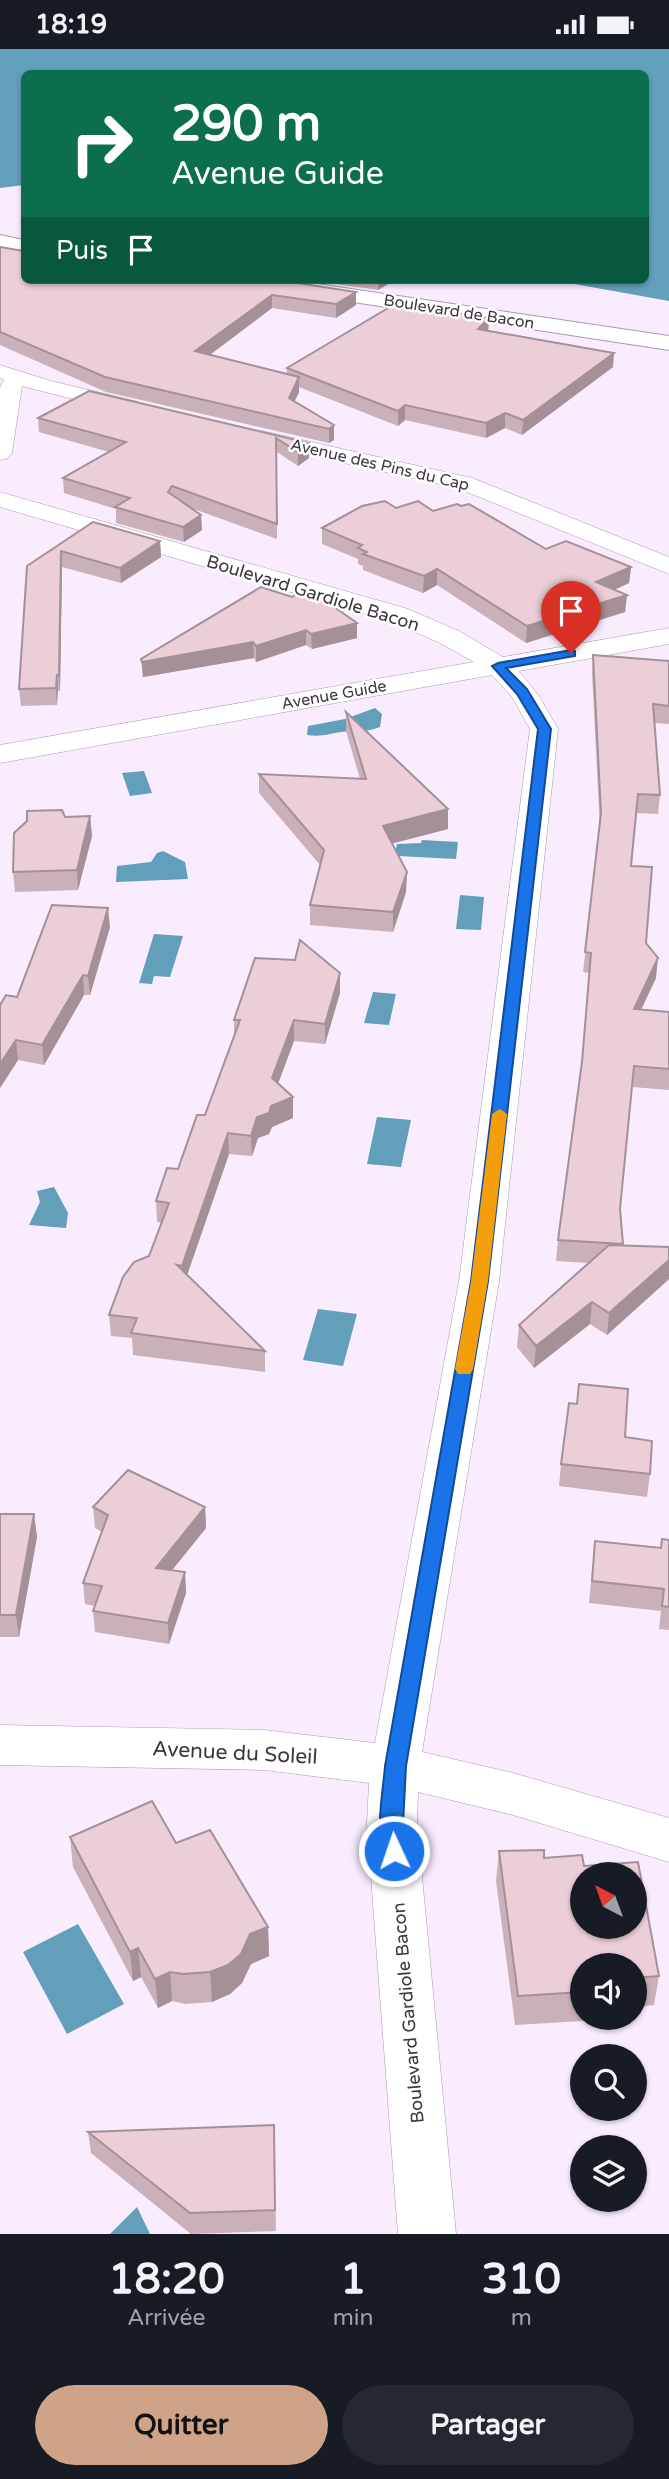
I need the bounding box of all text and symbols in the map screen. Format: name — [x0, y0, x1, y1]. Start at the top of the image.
text: 18:19 — [35, 9, 107, 40]
text: 290 m — [171, 95, 321, 154]
icon: right — [56, 98, 147, 189]
text: Avenue Guide — [171, 155, 384, 193]
icon: arrive — [122, 231, 160, 269]
text: Puis — [56, 235, 108, 266]
street label: Boulevard de Bacon — [382, 290, 536, 334]
street label: Avenue des Pins du Cap — [289, 435, 471, 495]
street label: Boulevard Gardiole Bacon — [204, 550, 422, 636]
pin — [541, 581, 601, 653]
icon: arrive — [552, 592, 590, 630]
street label: Avenue Guide — [280, 676, 388, 714]
street label: Avenue du Soleil — [152, 1736, 318, 1770]
position arrow — [357, 1814, 431, 1888]
north arrow — [570, 1862, 648, 1939]
map controls — [570, 1862, 647, 2212]
street label: Boulevard Gardiole Bacon — [387, 1902, 429, 2124]
button: sound — [570, 1953, 647, 2030]
button: search — [570, 2044, 647, 2121]
button: layers — [570, 2135, 647, 2212]
text: 18:20 — [108, 2254, 225, 2305]
text: 1 — [340, 2254, 366, 2305]
text: 310 — [482, 2254, 561, 2305]
text: Arrivée — [127, 2304, 206, 2332]
text: min — [333, 2304, 374, 2332]
text: m — [511, 2304, 532, 2332]
button: Quitter — [35, 2385, 328, 2465]
button: Partager — [342, 2385, 634, 2465]

